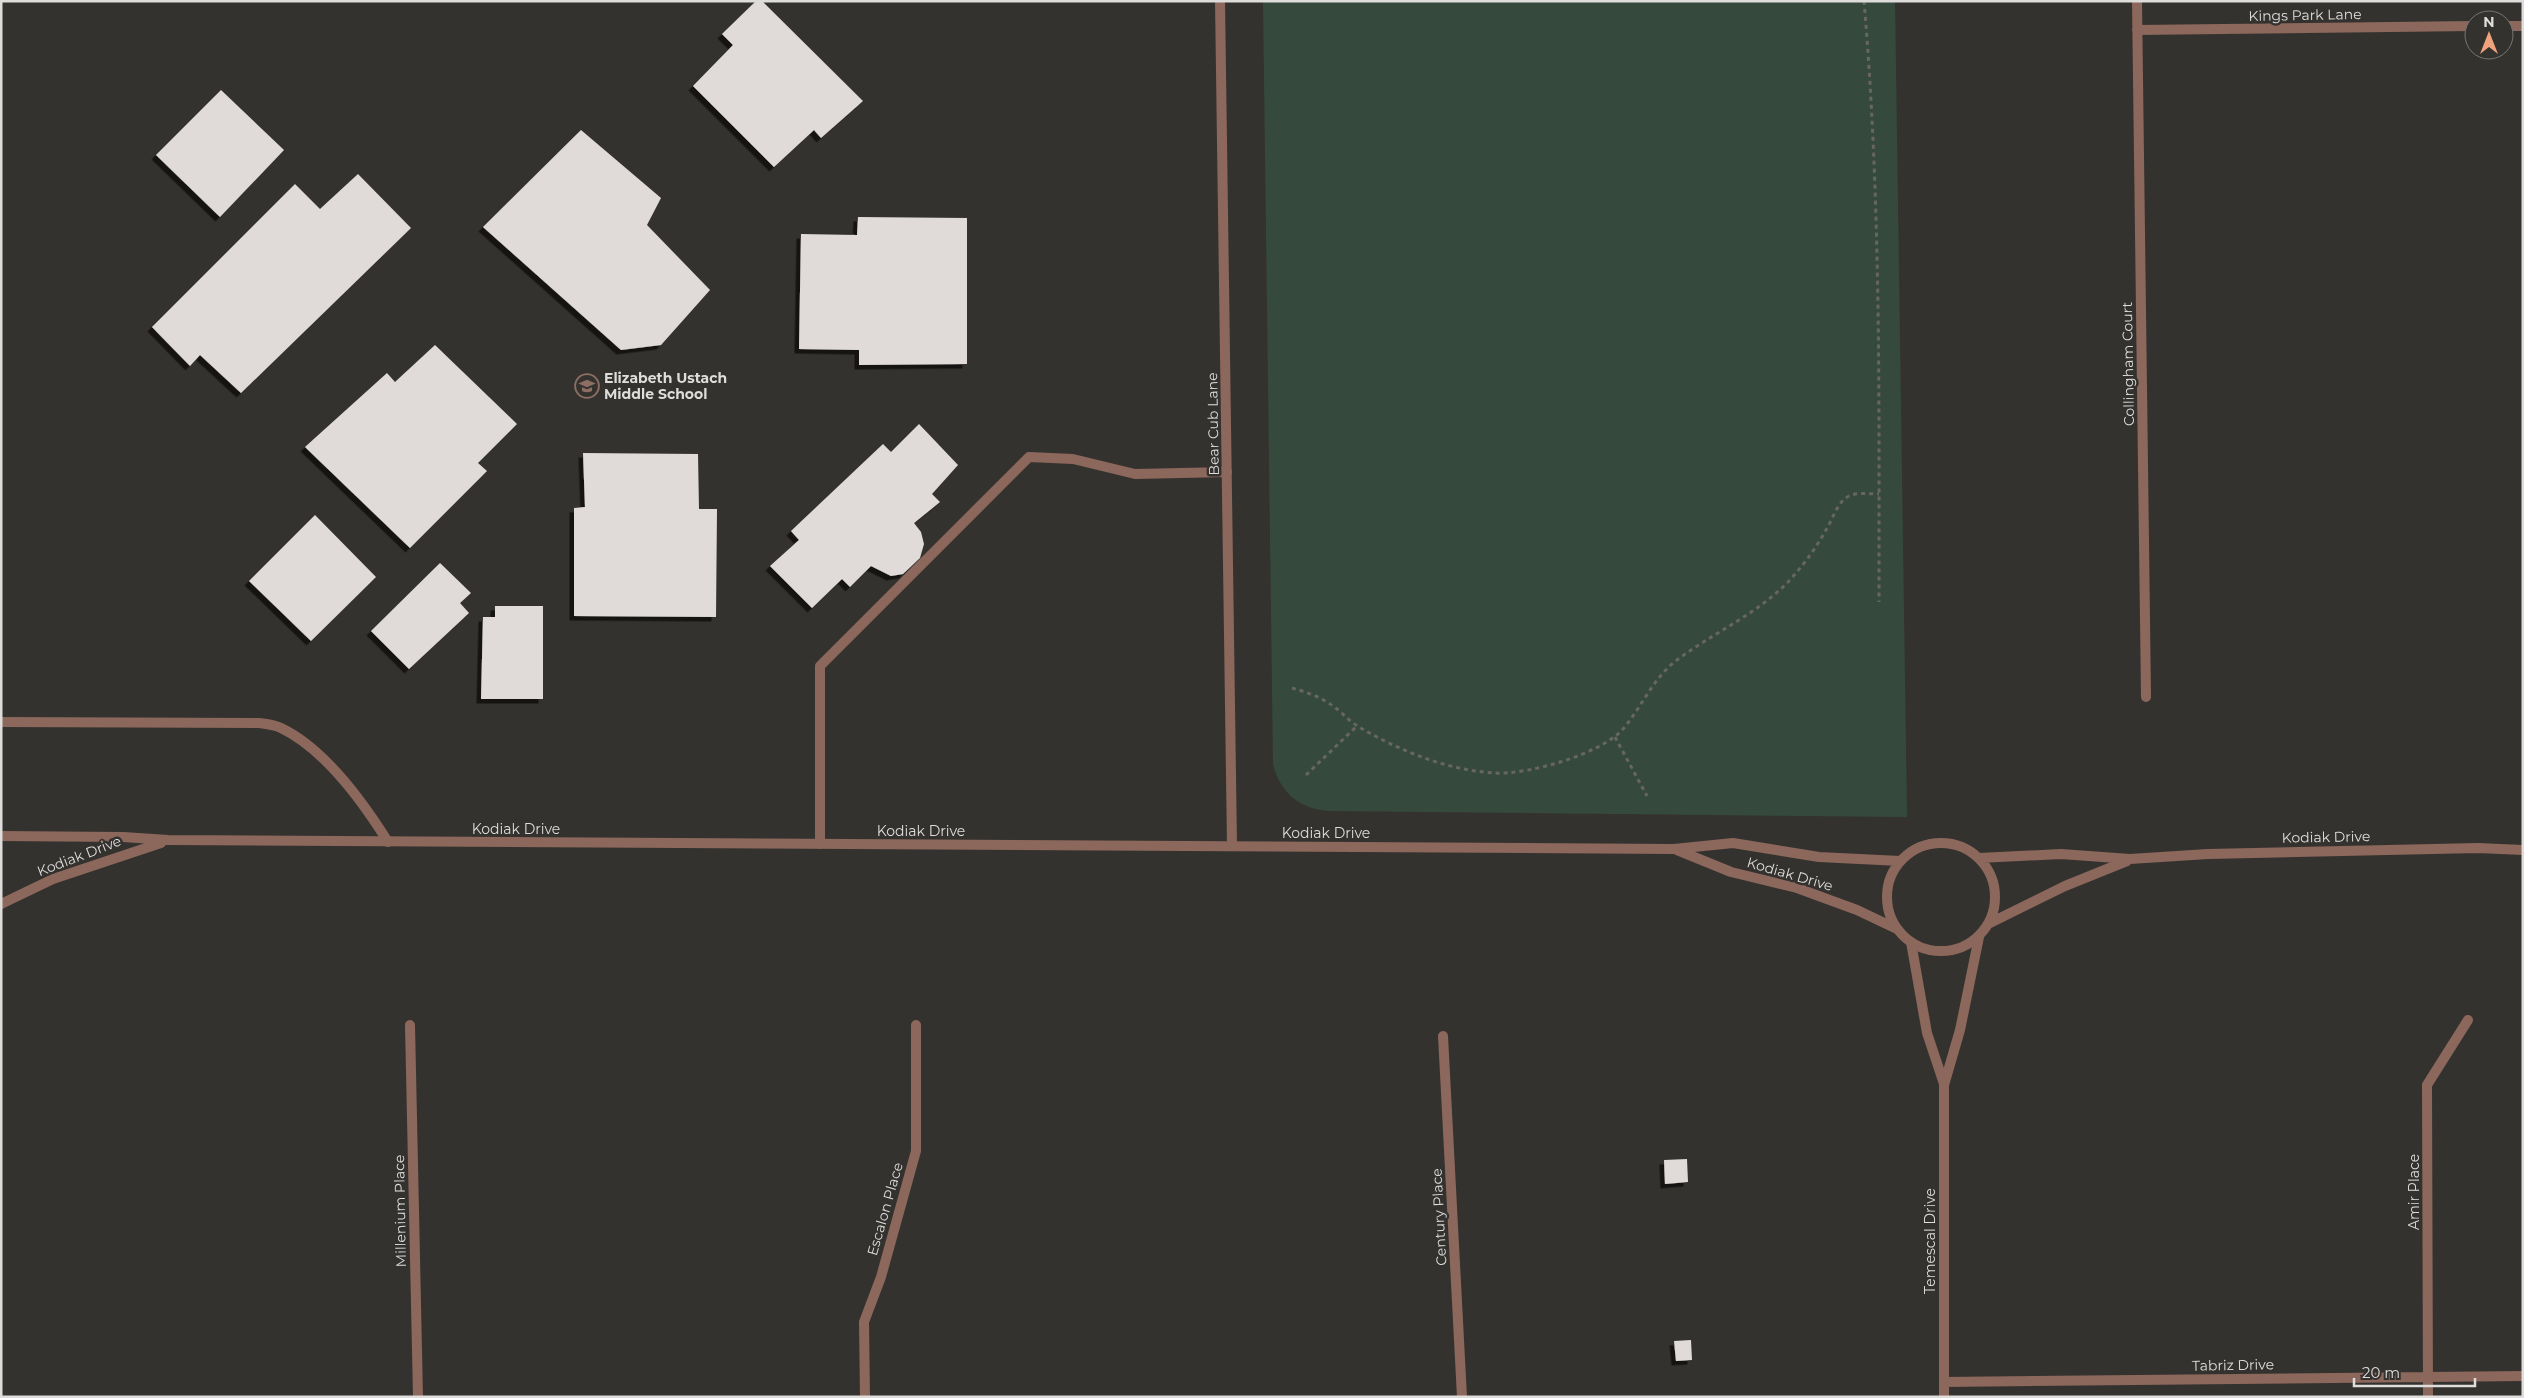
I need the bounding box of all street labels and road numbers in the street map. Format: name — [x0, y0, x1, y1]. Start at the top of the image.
street label: Kings Park Lane — [2248, 5, 2362, 25]
street label: Collingham Court — [2118, 301, 2138, 426]
street label: Bear Cub Lane — [1203, 372, 1223, 476]
street label: Kodiak Drive — [472, 820, 560, 838]
street label: Kodiak Drive — [877, 822, 965, 840]
street label: Kodiak Drive — [1282, 824, 1370, 842]
street label: Kodiak Drive — [2282, 827, 2370, 847]
street label: Kodiak Drive — [34, 832, 124, 880]
street label: Kodiak Drive — [1745, 853, 1835, 895]
street label: Amir Place — [2405, 1154, 2423, 1230]
street label: Millenium Place — [390, 1155, 410, 1267]
street label: Escalon Place — [863, 1160, 907, 1258]
street label: Century Place — [1427, 1168, 1451, 1266]
street label: Temescal Drive — [1921, 1188, 1939, 1294]
street label: Tabriz Drive — [2192, 1355, 2274, 1375]

